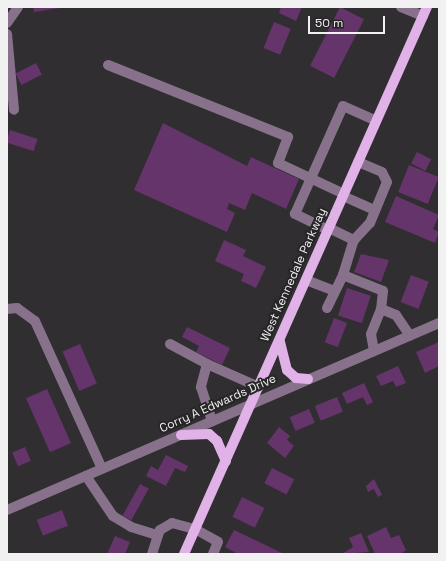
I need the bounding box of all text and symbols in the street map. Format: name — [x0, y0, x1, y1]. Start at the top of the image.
scale bar — [310, 8, 387, 34]
text: 50 m — [315, 15, 343, 31]
street label: West Kennedale Parkway — [258, 206, 330, 344]
street label: Corry A Edwards Drive — [157, 372, 279, 436]

